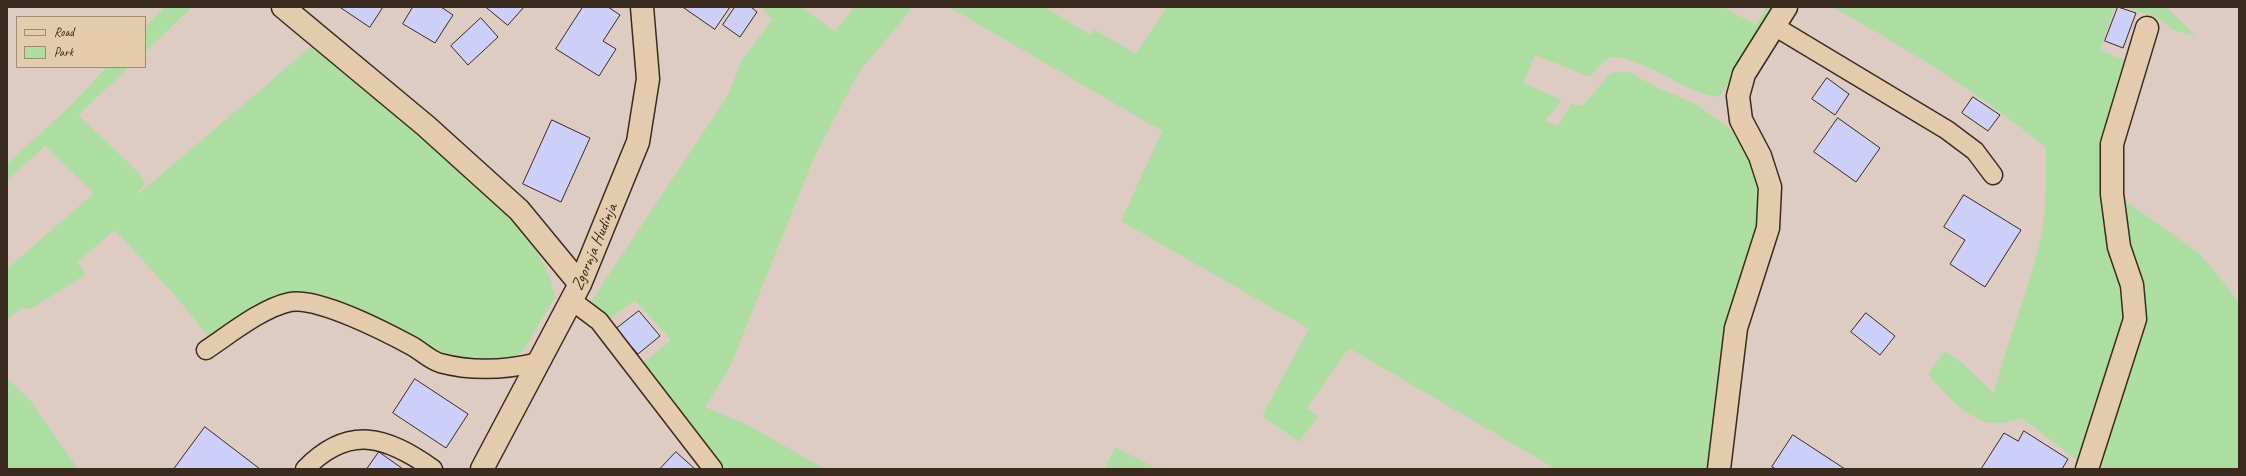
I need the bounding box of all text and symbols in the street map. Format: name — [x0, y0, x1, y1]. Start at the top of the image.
legend — [16, 16, 146, 68]
text: Road — [54, 24, 74, 40]
text: Park — [54, 44, 73, 60]
street label: Zgornja Hudinja — [568, 201, 622, 293]

